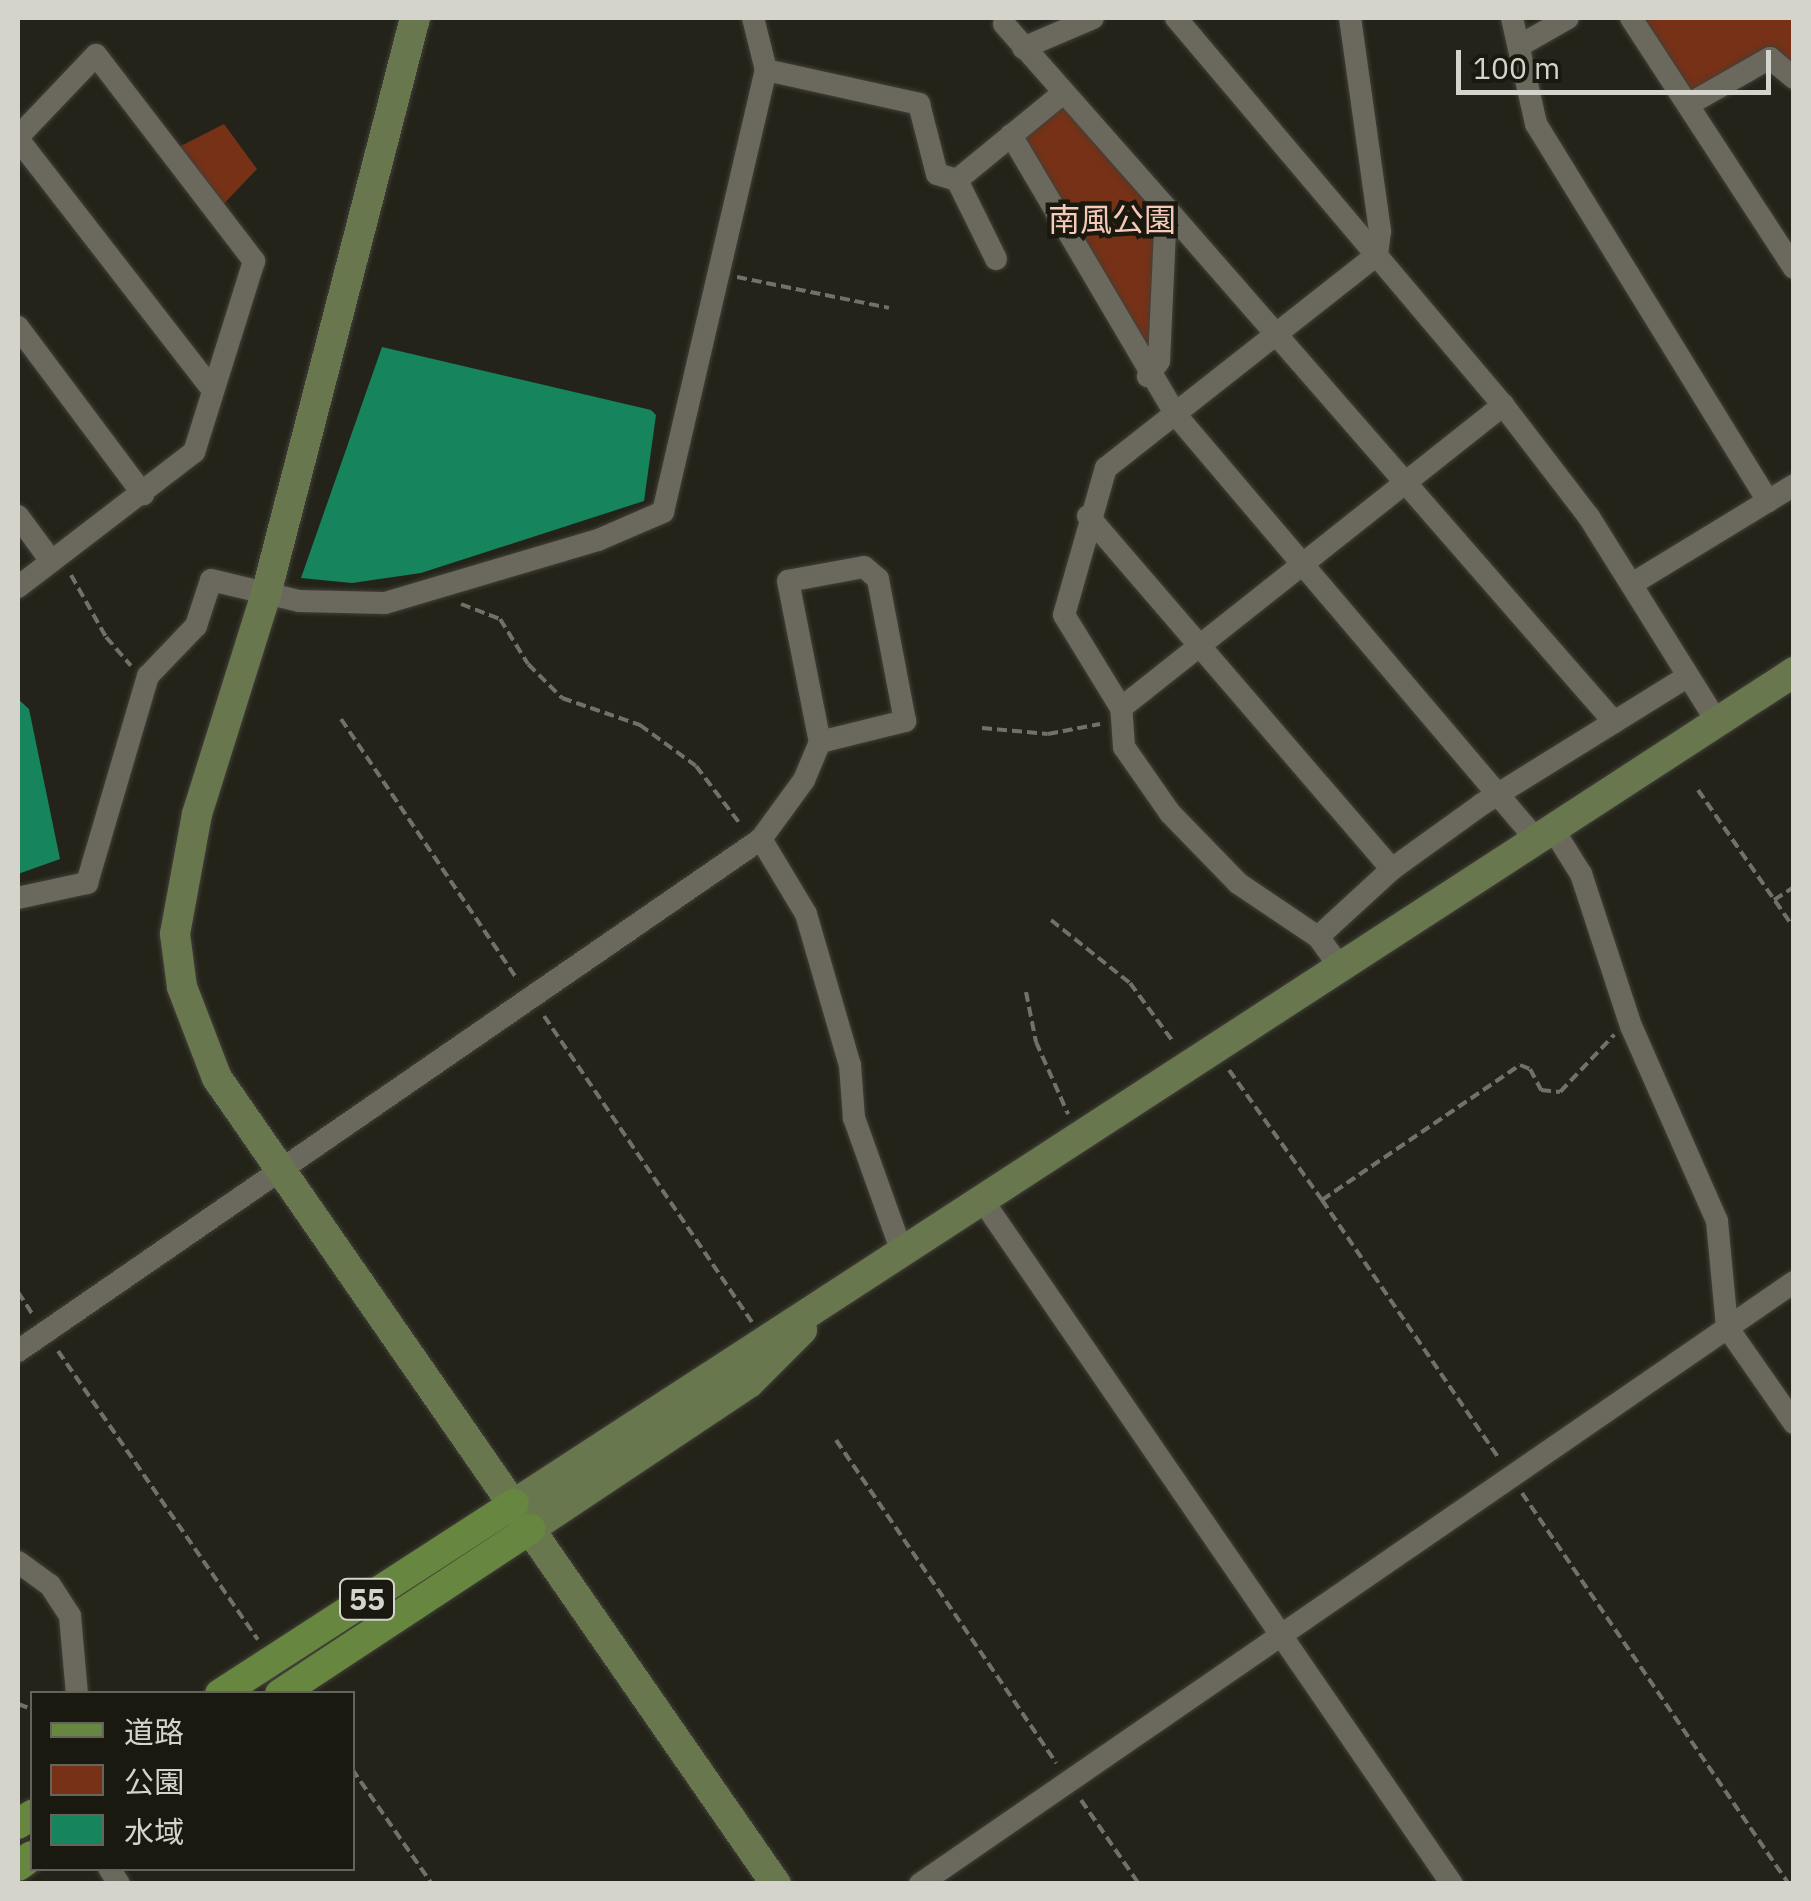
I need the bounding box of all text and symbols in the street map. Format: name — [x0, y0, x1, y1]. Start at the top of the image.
scale bar — [1461, 30, 1776, 92]
text: 100 m — [1473, 48, 1560, 87]
park label: 南風公園 — [1048, 200, 1176, 238]
road number: 55 — [337, 1574, 397, 1624]
legend — [30, 1691, 355, 1871]
text: 道路 — [124, 1712, 184, 1751]
text: 公園 — [124, 1762, 184, 1801]
text: 水域 — [124, 1812, 184, 1851]

